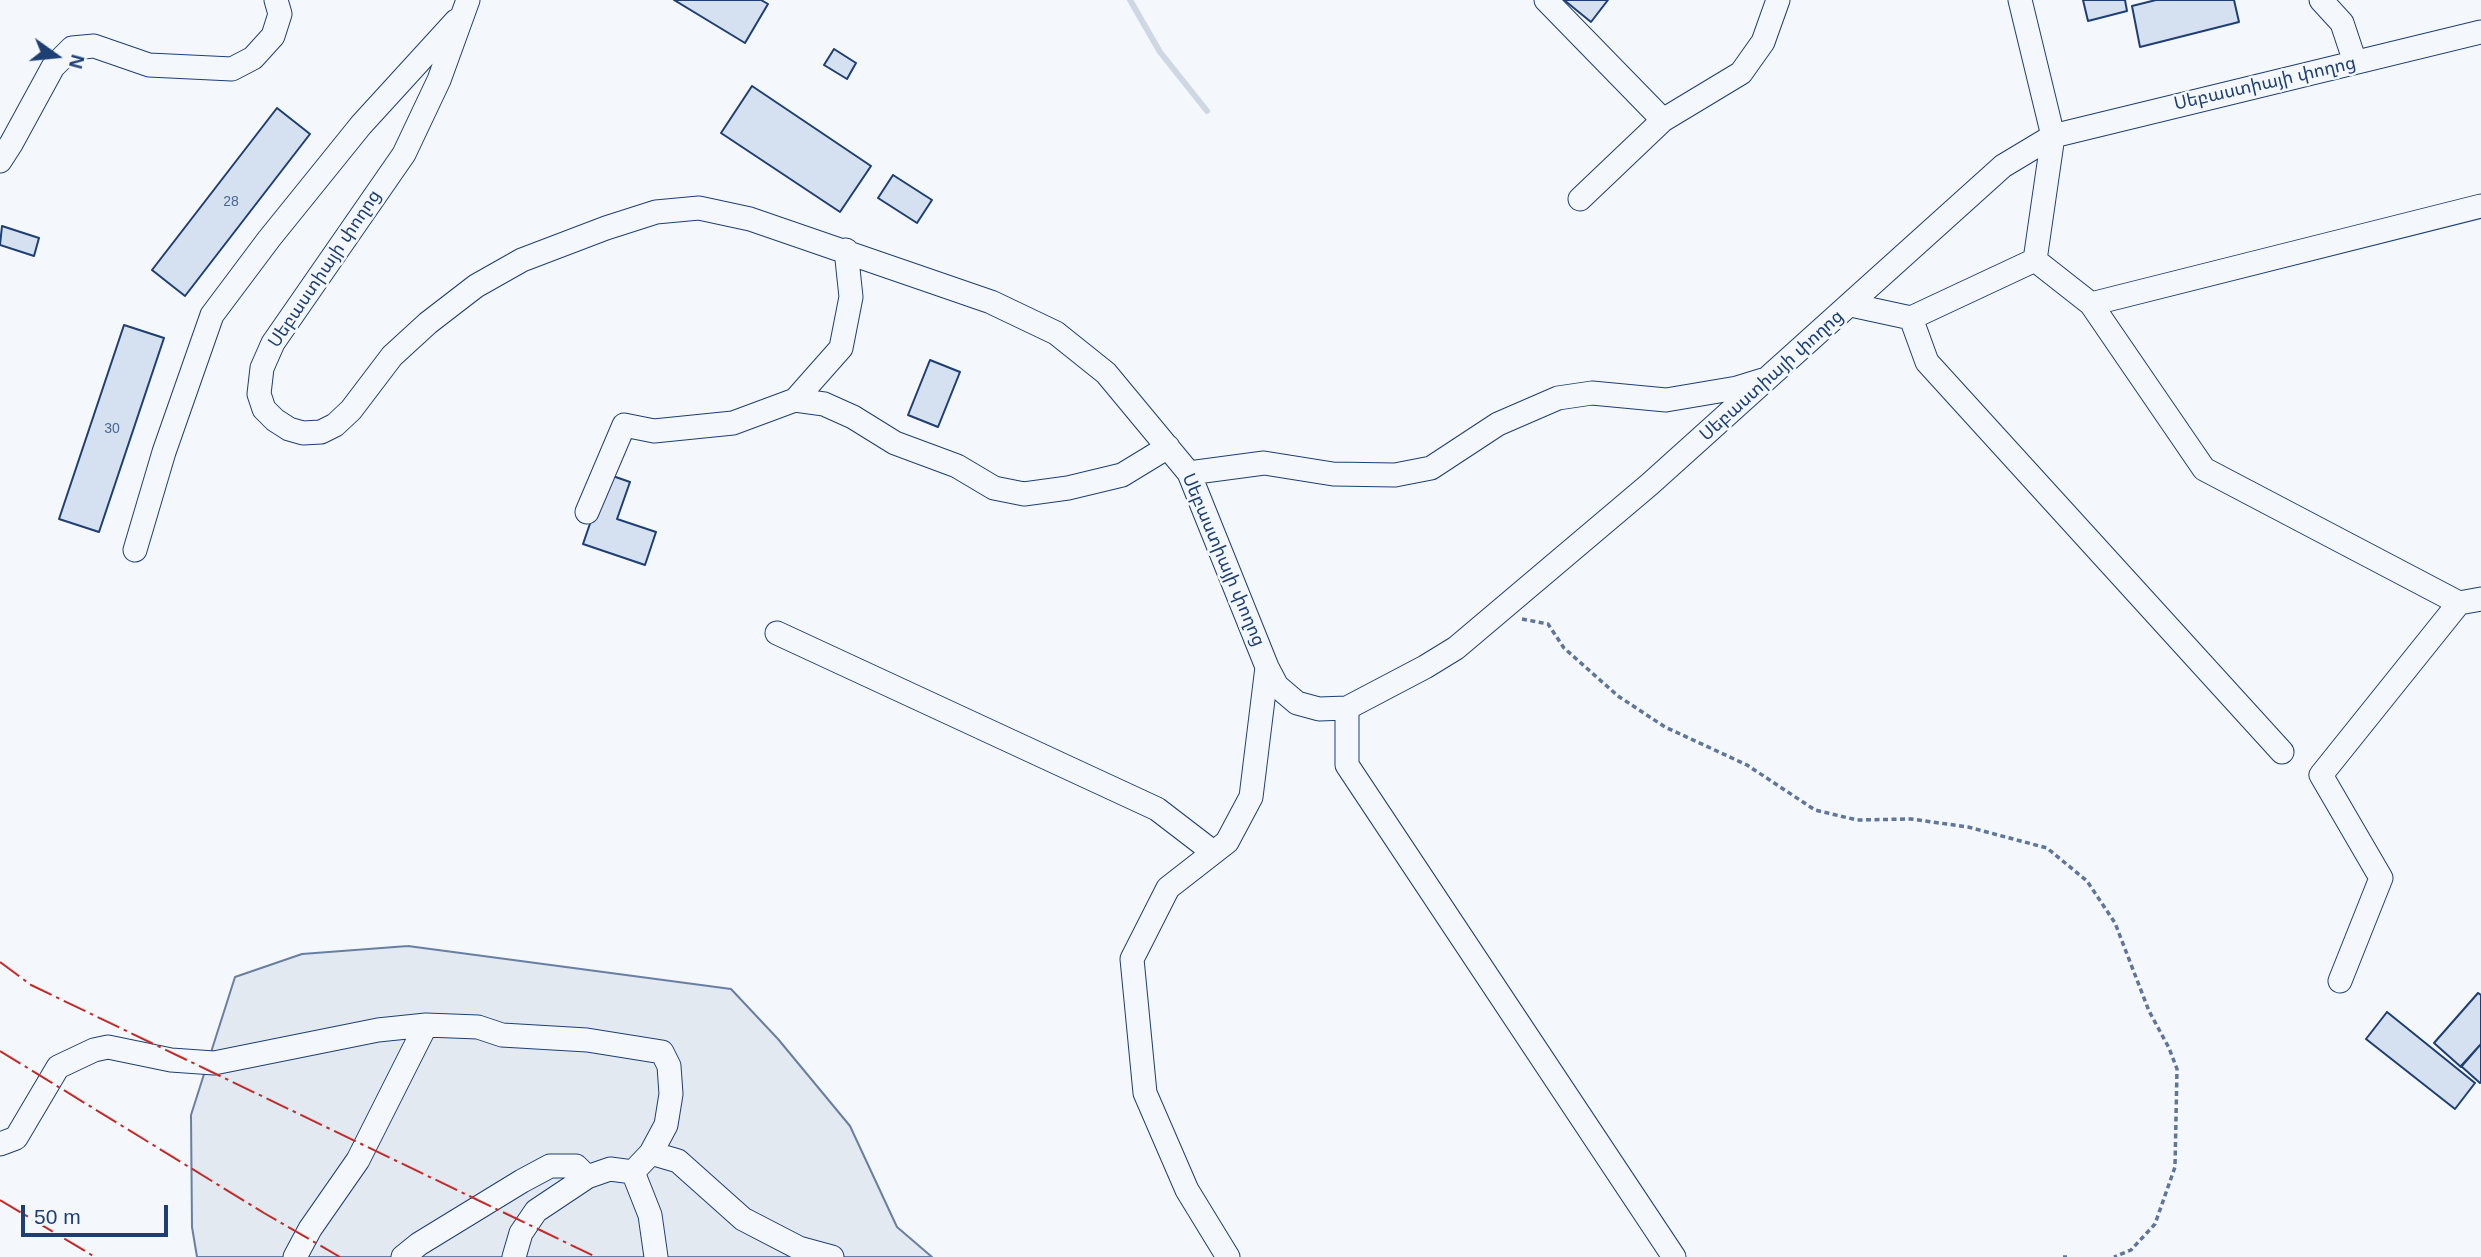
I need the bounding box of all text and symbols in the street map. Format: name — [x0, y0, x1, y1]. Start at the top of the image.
north arrow — [21, 21, 91, 91]
text: N — [65, 52, 89, 71]
street label: Սեբաստիայի փողոց — [2172, 53, 2358, 115]
street label: Սեբաստիայի փողոց — [264, 186, 386, 352]
house number: 28 — [223, 194, 239, 210]
street label: Սեբաստիայի փողոց — [1696, 306, 1848, 446]
house number: 30 — [104, 421, 120, 437]
street label: Սեբաստիայի փողոց — [1177, 470, 1269, 650]
scale bar — [24, 1190, 172, 1234]
text: 50 m — [34, 1205, 81, 1228]

